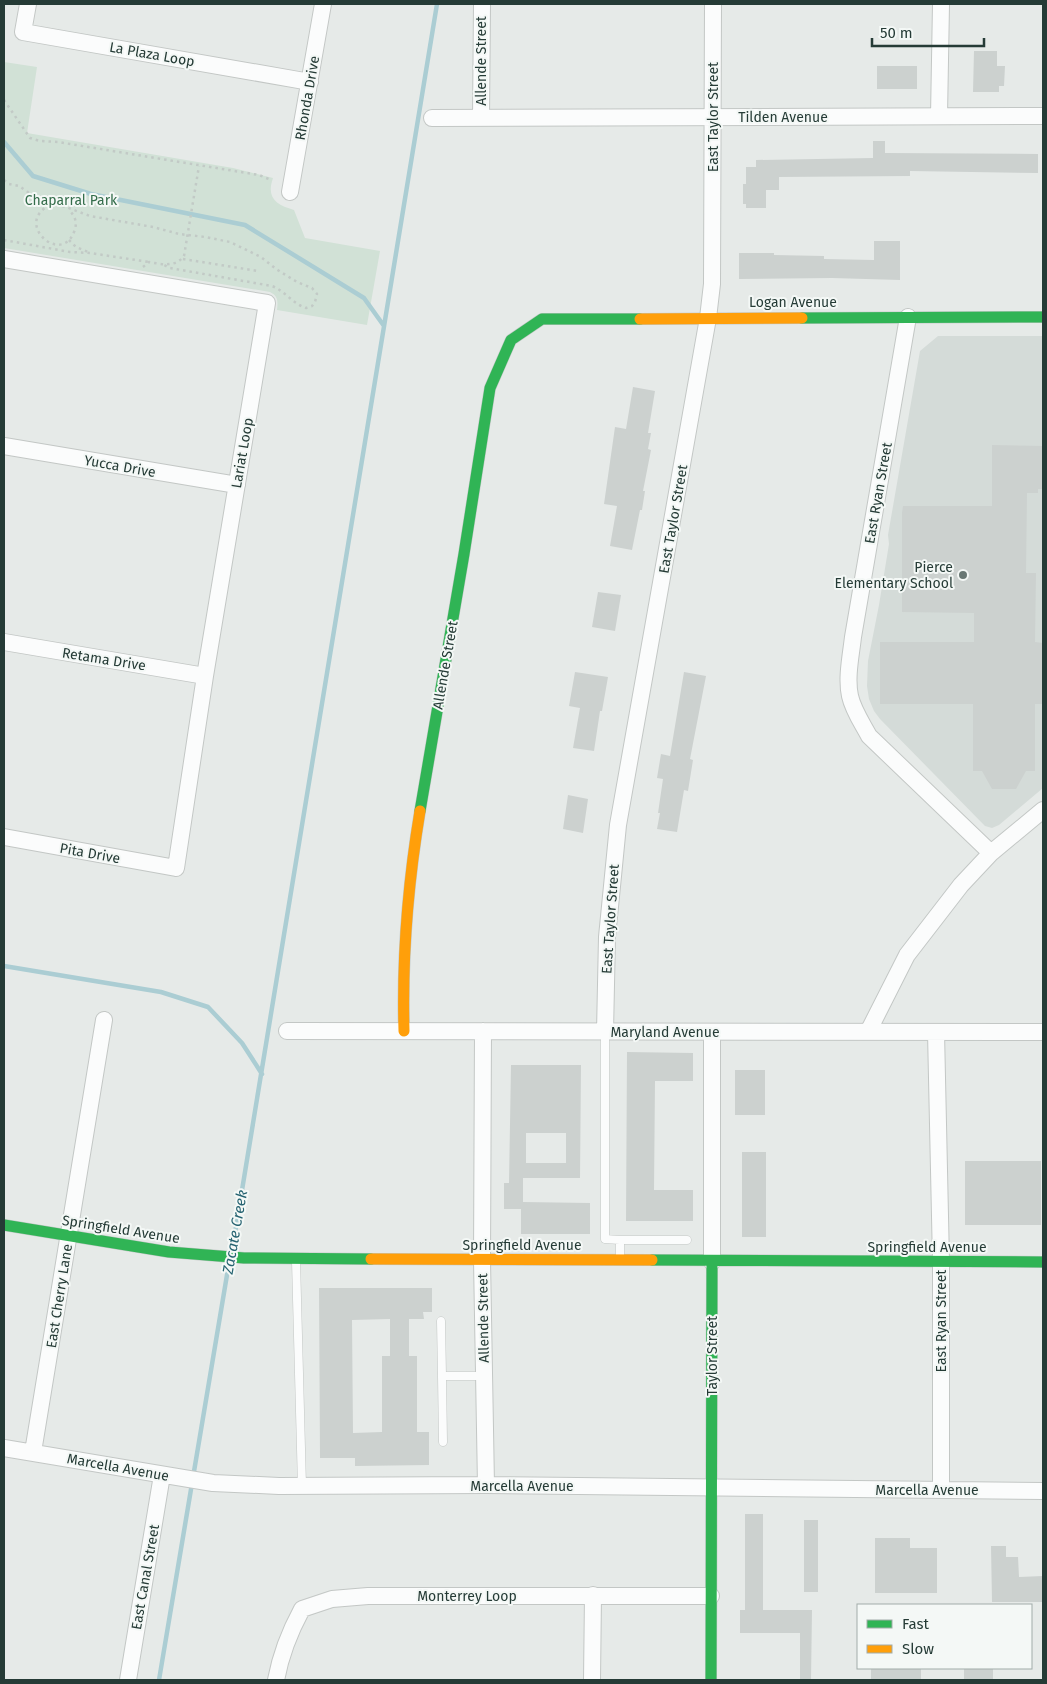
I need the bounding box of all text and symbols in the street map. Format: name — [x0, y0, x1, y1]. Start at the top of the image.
street label: Allende Street — [473, 15, 490, 106]
scale bar — [872, 15, 984, 47]
text: 50 m — [880, 24, 913, 42]
street label: La Plaza Loop — [108, 39, 196, 70]
street label: Rhonda Drive — [292, 54, 323, 142]
street label: East Taylor Street — [705, 61, 722, 172]
street label: Tilden Avenue — [738, 109, 828, 126]
park label: Chaparral Park — [25, 192, 118, 209]
street label: Logan Avenue — [749, 294, 837, 311]
street label: Lariat Loop — [228, 416, 257, 490]
street label: East Ryan Street — [861, 440, 896, 545]
street label: Yucca Drive — [83, 452, 157, 481]
street label: East Taylor Street — [656, 462, 692, 575]
place label: Pierce Elementary School — [835, 559, 953, 592]
marker: Pierce Elementary School — [957, 569, 969, 581]
street label: Allende Street — [429, 619, 462, 711]
street label: Retama Drive — [61, 644, 147, 675]
street label: Pita Drive — [58, 840, 122, 867]
street label: East Taylor Street — [598, 863, 623, 975]
street label: Maryland Avenue — [610, 1024, 720, 1041]
water label: Zacate Creek — [219, 1189, 251, 1276]
street label: Springfield Avenue — [61, 1212, 181, 1247]
street label: Springfield Avenue — [462, 1237, 582, 1254]
street label: Springfield Avenue — [867, 1239, 987, 1256]
street label: East Cherry Lane — [43, 1243, 76, 1349]
street label: East Ryan Street — [933, 1269, 950, 1372]
street label: Allende Street — [474, 1272, 493, 1363]
street label: Taylor Street — [704, 1315, 721, 1396]
street label: Marcella Avenue — [65, 1450, 170, 1485]
street label: Marcella Avenue — [470, 1478, 574, 1495]
street label: Marcella Avenue — [875, 1482, 979, 1499]
street label: East Canal Street — [128, 1522, 163, 1631]
street label: Monterrey Loop — [417, 1588, 517, 1605]
legend — [857, 1604, 1032, 1669]
text: Fast — [902, 1615, 929, 1633]
text: Slow — [902, 1640, 934, 1658]

